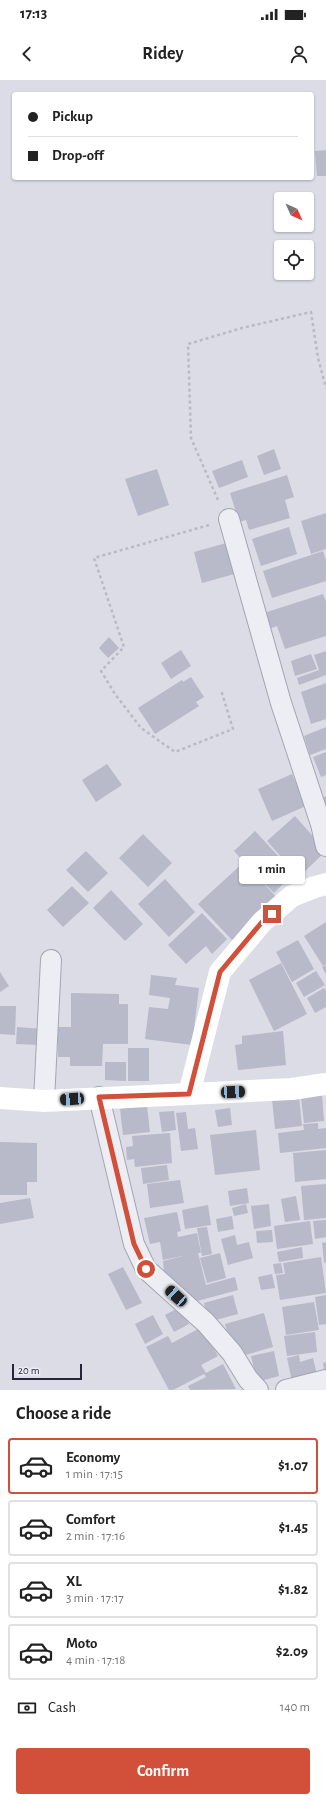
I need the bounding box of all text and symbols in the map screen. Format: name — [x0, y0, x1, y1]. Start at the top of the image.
text: 17:13 — [20, 6, 47, 21]
icon: back — [16, 43, 38, 65]
icon: person — [288, 43, 310, 65]
text: Ridey — [142, 45, 184, 63]
text: Pickup — [52, 109, 93, 124]
text: Drop-off — [52, 148, 104, 163]
north arrow — [274, 192, 314, 232]
map controls — [274, 192, 314, 280]
button: locate — [274, 240, 314, 280]
callout: 1 min — [239, 856, 305, 884]
text: 1 min — [258, 863, 286, 876]
route end — [263, 905, 281, 923]
car — [221, 1085, 245, 1099]
car — [60, 1092, 84, 1106]
route start — [137, 1260, 155, 1278]
car — [163, 1284, 189, 1308]
scale bar — [12, 1362, 82, 1381]
text: 20 m — [18, 1365, 39, 1376]
text: Choose a ride — [16, 1405, 111, 1423]
icon: car — [18, 1448, 54, 1484]
text: Economy — [66, 1450, 120, 1465]
text: $1.07 — [278, 1458, 308, 1473]
text: 1 min · 17:15 — [66, 1468, 123, 1481]
icon: car — [18, 1510, 54, 1546]
text: Comfort — [66, 1512, 115, 1527]
text: $1.45 — [278, 1520, 308, 1535]
text: 2 min · 17:16 — [66, 1530, 125, 1543]
icon: car — [18, 1572, 54, 1608]
text: XL — [66, 1574, 82, 1589]
text: $1.82 — [278, 1582, 308, 1597]
text: 3 min · 17:17 — [66, 1592, 124, 1605]
icon: car — [18, 1634, 54, 1670]
text: Moto — [66, 1636, 98, 1651]
text: $2.09 — [276, 1644, 308, 1659]
text: 4 min · 17:18 — [66, 1654, 125, 1667]
icon: cash — [16, 1697, 38, 1719]
text: Cash — [48, 1700, 76, 1715]
text: 140 m — [280, 1701, 310, 1714]
button: Confirm — [16, 1748, 310, 1794]

